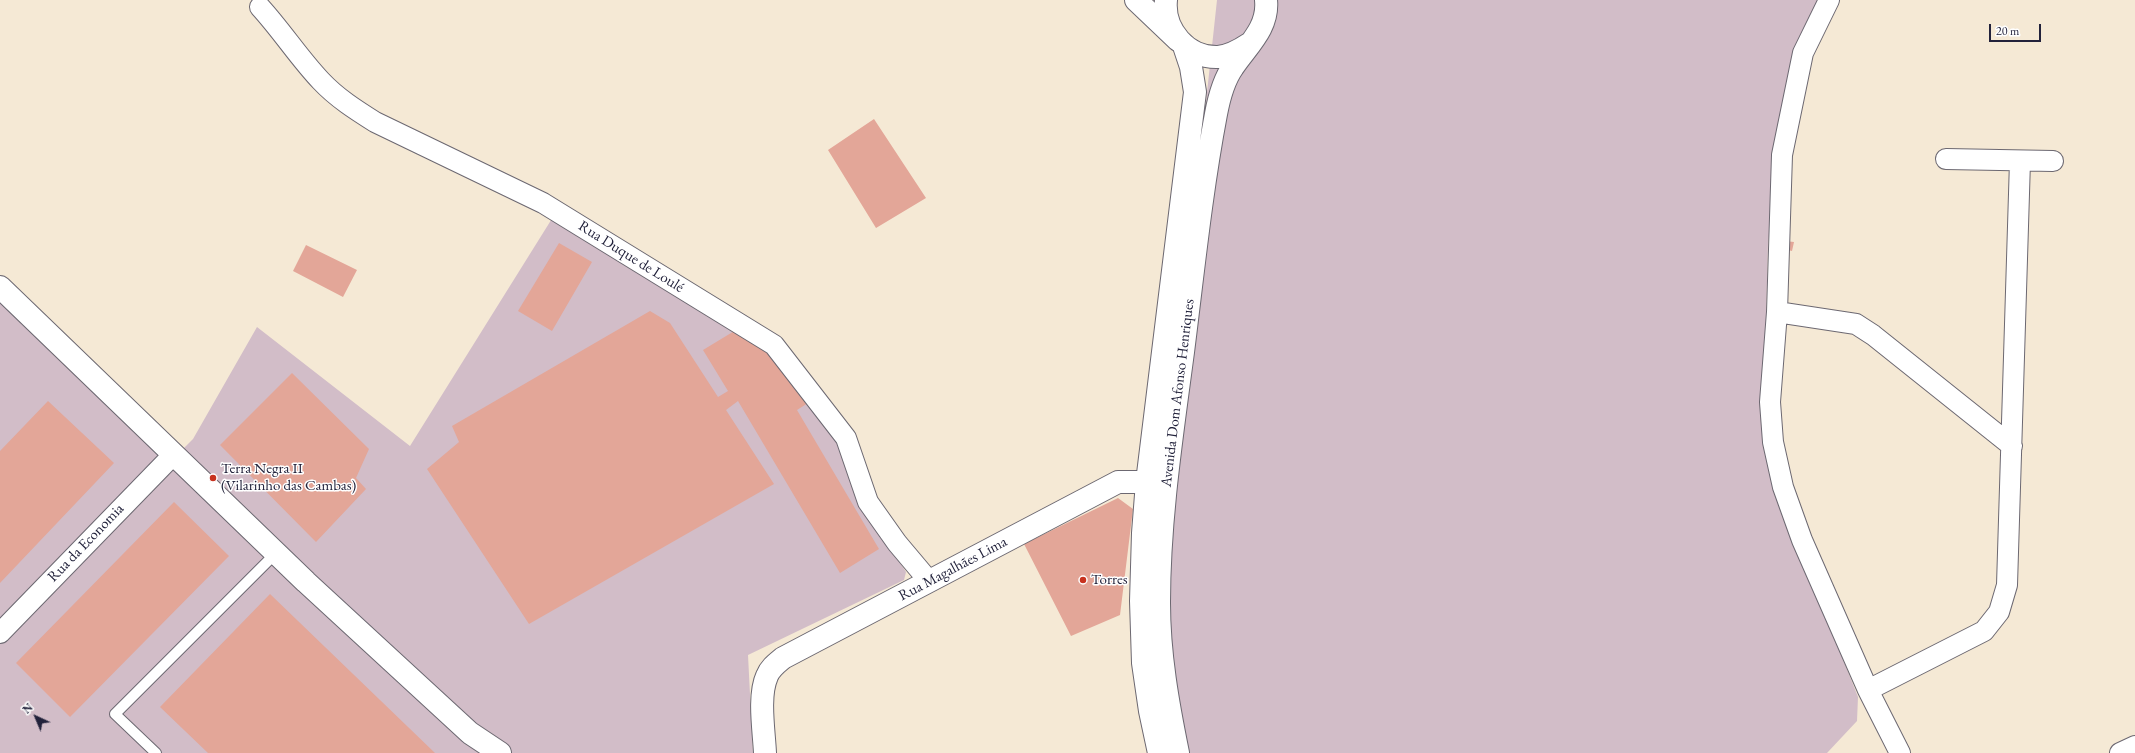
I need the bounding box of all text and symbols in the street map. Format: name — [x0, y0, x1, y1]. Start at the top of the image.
scale bar — [1991, 16, 2043, 42]
text: 20 m — [1996, 23, 2019, 39]
street label: Rua Duque de Loulé — [575, 217, 687, 297]
street label: Avenida Dom Afonso Henriques — [1158, 298, 1198, 488]
place label: Terra Negra II (Vilarinho das Cambas) — [221, 460, 356, 495]
marker: Terra Negra II (Vilarinho das Cambas) — [208, 473, 218, 483]
street label: Rua da Economia — [44, 500, 128, 586]
street label: Rua Magalhães Lima — [896, 533, 1010, 605]
place label: Torres — [1091, 571, 1128, 589]
marker: Torres — [1078, 575, 1088, 585]
north arrow — [16, 697, 56, 737]
text: N — [20, 700, 36, 716]

